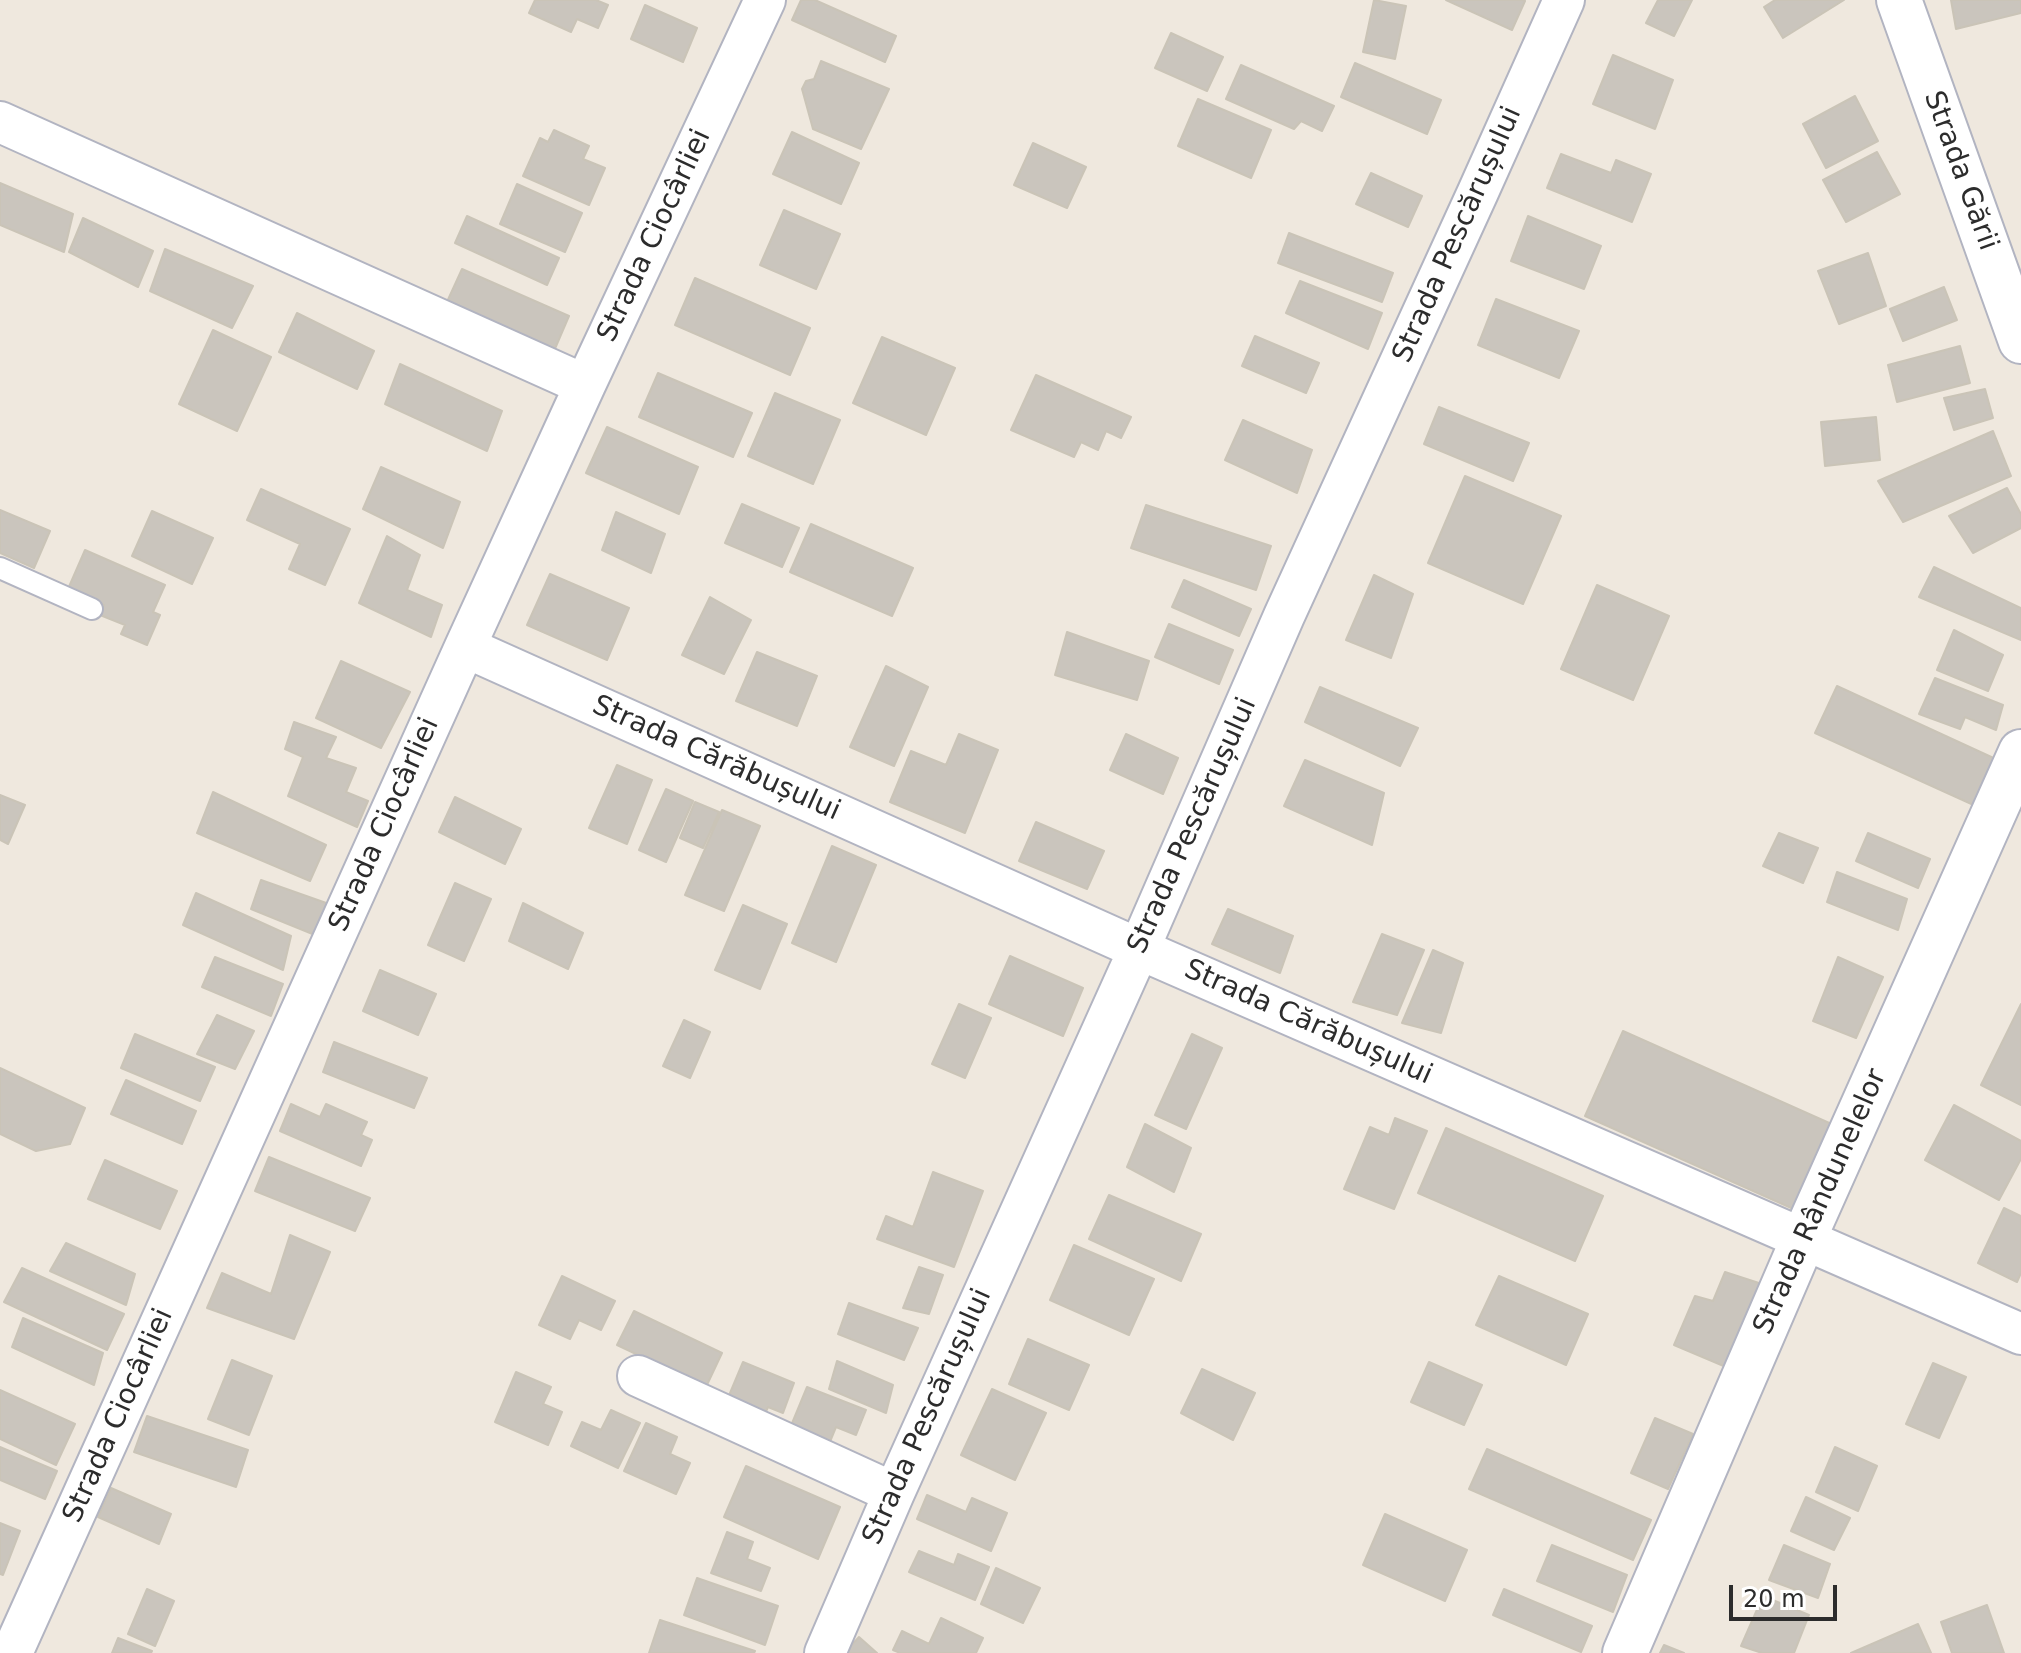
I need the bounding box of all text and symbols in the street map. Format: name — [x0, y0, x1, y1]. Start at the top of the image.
street label: Strada Gării — [1916, 87, 2004, 255]
street label: Strada Pescărușului — [1386, 102, 1530, 368]
street label: Strada Ciocârliei — [591, 125, 719, 347]
street label: Strada Cărăbușului — [587, 689, 845, 829]
street label: Strada Pescărușului — [1121, 693, 1265, 959]
street label: Strada Ciocârliei — [323, 713, 447, 937]
street label: Strada Cărăbușului — [1179, 953, 1437, 1093]
street label: Strada Rândunelelor — [1747, 1064, 1895, 1340]
street label: Strada Pescărușului — [856, 1284, 1000, 1550]
street label: Strada Ciocârliei — [57, 1304, 181, 1528]
scale bar — [1733, 1569, 1841, 1619]
text: 20 m — [1743, 1585, 1805, 1613]

